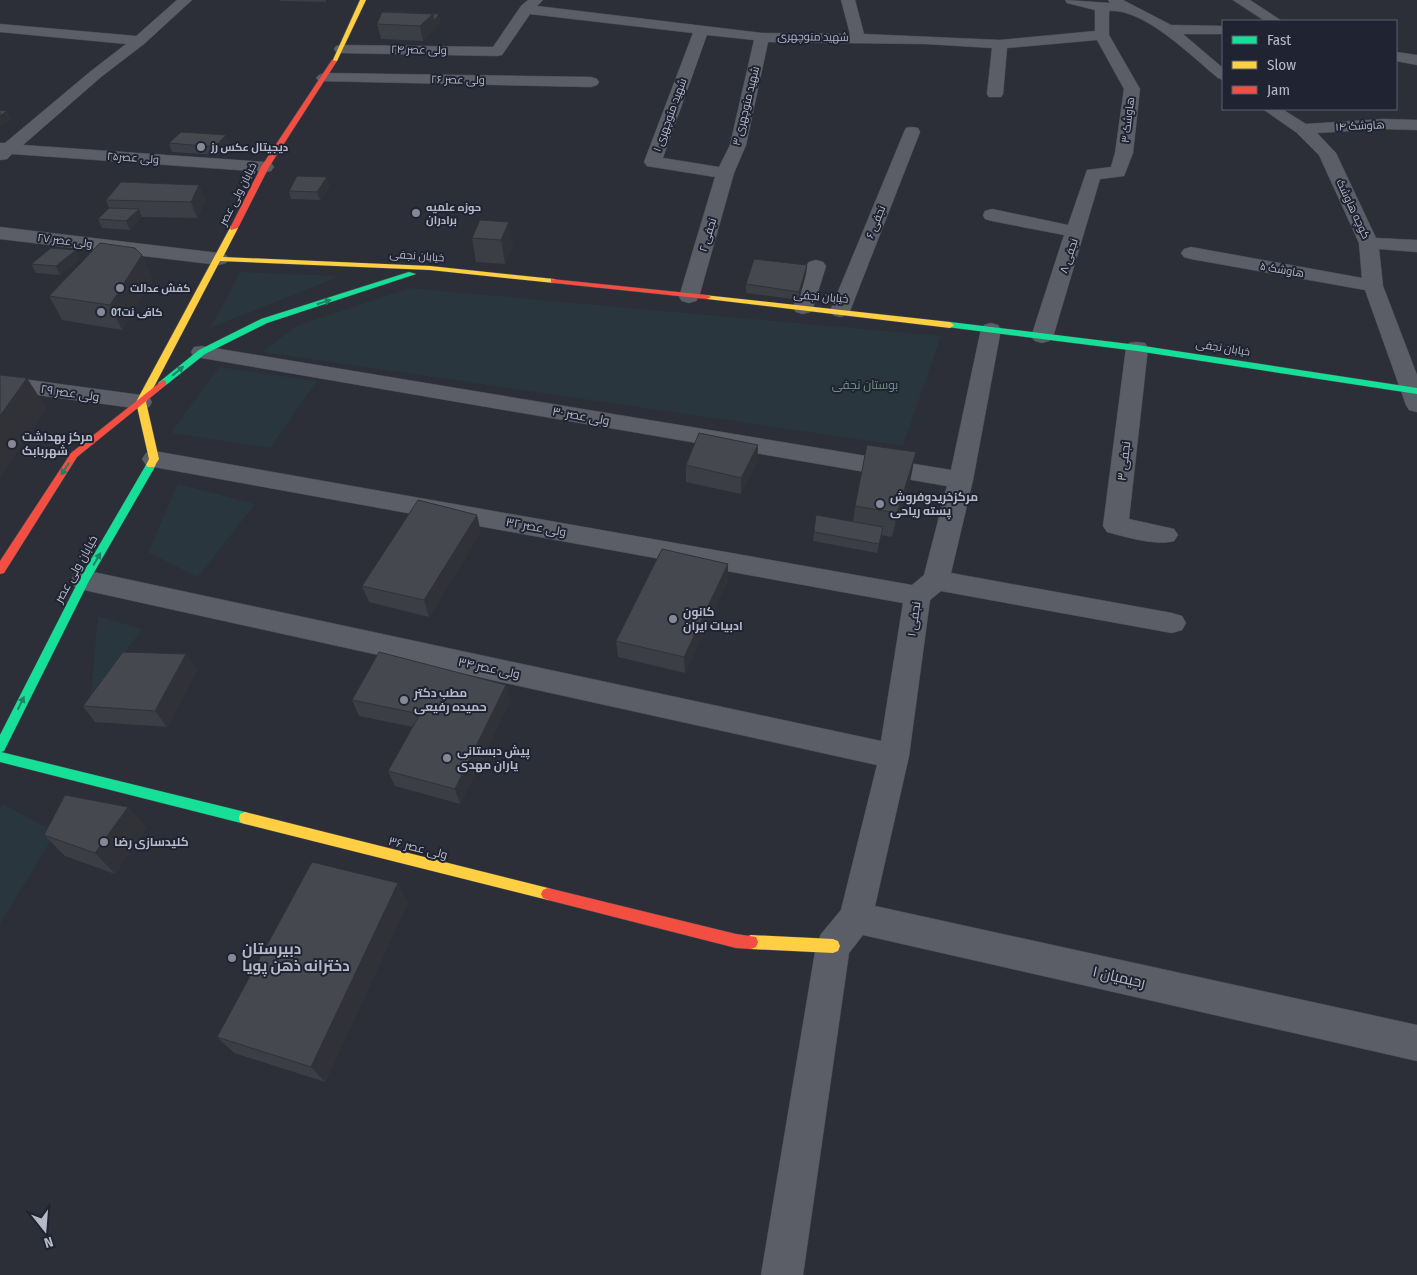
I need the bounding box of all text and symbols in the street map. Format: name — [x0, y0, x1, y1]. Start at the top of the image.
legend — [1222, 20, 1397, 110]
street label: شهید منوچهری — [777, 30, 849, 44]
text: Fast — [1267, 31, 1291, 49]
street label: ولی عصر ۲۴ — [391, 43, 447, 57]
text: Slow — [1267, 56, 1296, 74]
street label: شهید منوچهری ۳ — [730, 65, 762, 147]
street label: ولی عصر ۲۶ — [431, 73, 485, 87]
street label: شهید منوچهری ۱ — [651, 76, 689, 154]
text: Jam — [1267, 81, 1290, 99]
street label: هاوشک ۳ — [1119, 96, 1137, 144]
street label: هاوشک ۱۴ — [1335, 118, 1385, 134]
marker: دیجیتال عکس رز — [195, 141, 207, 153]
place label: دیجیتال عکس رز — [210, 141, 288, 154]
street label: ولی عصر۲۵ — [107, 150, 159, 166]
street label: خیابان ولی عصر — [216, 160, 259, 229]
street label: کوچه هاوشک — [1334, 177, 1373, 241]
place label: حوزه علمیه برادران — [426, 201, 481, 227]
street label: نجفی ۶ — [864, 204, 888, 240]
marker: حوزه علمیه برادران — [410, 207, 422, 219]
street label: نجفی ۲ — [697, 216, 719, 254]
street label: ولی عصر ۲۷ — [37, 231, 93, 251]
street label: نجفی ۸ — [1057, 237, 1081, 275]
street label: خیابان نجفی — [389, 248, 445, 264]
street label: هاوشک ۵ — [1259, 260, 1305, 280]
marker: کفش عدالت — [114, 282, 126, 294]
place label: کفش عدالت — [130, 282, 191, 295]
street label: خیابان نجفی — [793, 288, 849, 306]
one-way arrow — [316, 298, 331, 305]
marker: کافی نت01 — [95, 306, 107, 318]
place label: کافی نت01 — [111, 306, 163, 319]
street label: خیابان نجفی — [1195, 337, 1251, 359]
one-way arrow — [172, 366, 185, 377]
park label: بوستان نجفی — [832, 378, 898, 392]
street label: ولی عصر ۲۹ — [40, 382, 100, 404]
street label: ولی عصر ۳۰ — [551, 404, 611, 428]
place label: مرکز بهداشت شهربابک — [22, 430, 93, 459]
marker: مرکز بهداشت شهربابک — [6, 438, 18, 450]
street label: نجفی ۳ — [1115, 440, 1133, 482]
one-way arrow — [60, 462, 70, 475]
place label: مرکزخریدوفروش پسته ریاحی — [890, 490, 978, 520]
marker: مرکزخریدوفروش پسته ریاحی — [874, 498, 886, 510]
street label: ولی عصر ۳۲ — [505, 515, 567, 539]
street label: خیابان ولی عصر — [51, 533, 100, 606]
one-way arrow — [92, 552, 101, 565]
street label: نجفی ۱ — [905, 601, 923, 637]
place label: کانون ادبیات ایران — [683, 605, 743, 634]
marker: کانون ادبیات ایران — [667, 613, 679, 625]
street label: ولی عصر ۳۴ — [457, 655, 521, 681]
place label: مطب دکتر حمیده رفیعی — [413, 686, 487, 715]
marker: مطب دکتر حمیده رفیعی — [398, 694, 410, 706]
one-way arrow — [17, 696, 25, 710]
place label: پیش دبستانی یاران مهدی — [457, 744, 530, 773]
marker: پیش دبستانی یاران مهدی — [441, 752, 453, 764]
street label: ولی عصر ۳۶ — [387, 834, 449, 862]
place label: کلیدسازی رضا — [114, 835, 189, 850]
marker: کلیدسازی رضا — [98, 836, 110, 848]
place label: دبیرستان دخترانه ذهن پویا — [242, 940, 350, 977]
marker: دبیرستان دخترانه ذهن پویا — [226, 952, 238, 964]
street label: رحیمیان ۱ — [1091, 962, 1147, 993]
north arrow — [20, 1205, 70, 1255]
text: N — [42, 1233, 55, 1251]

